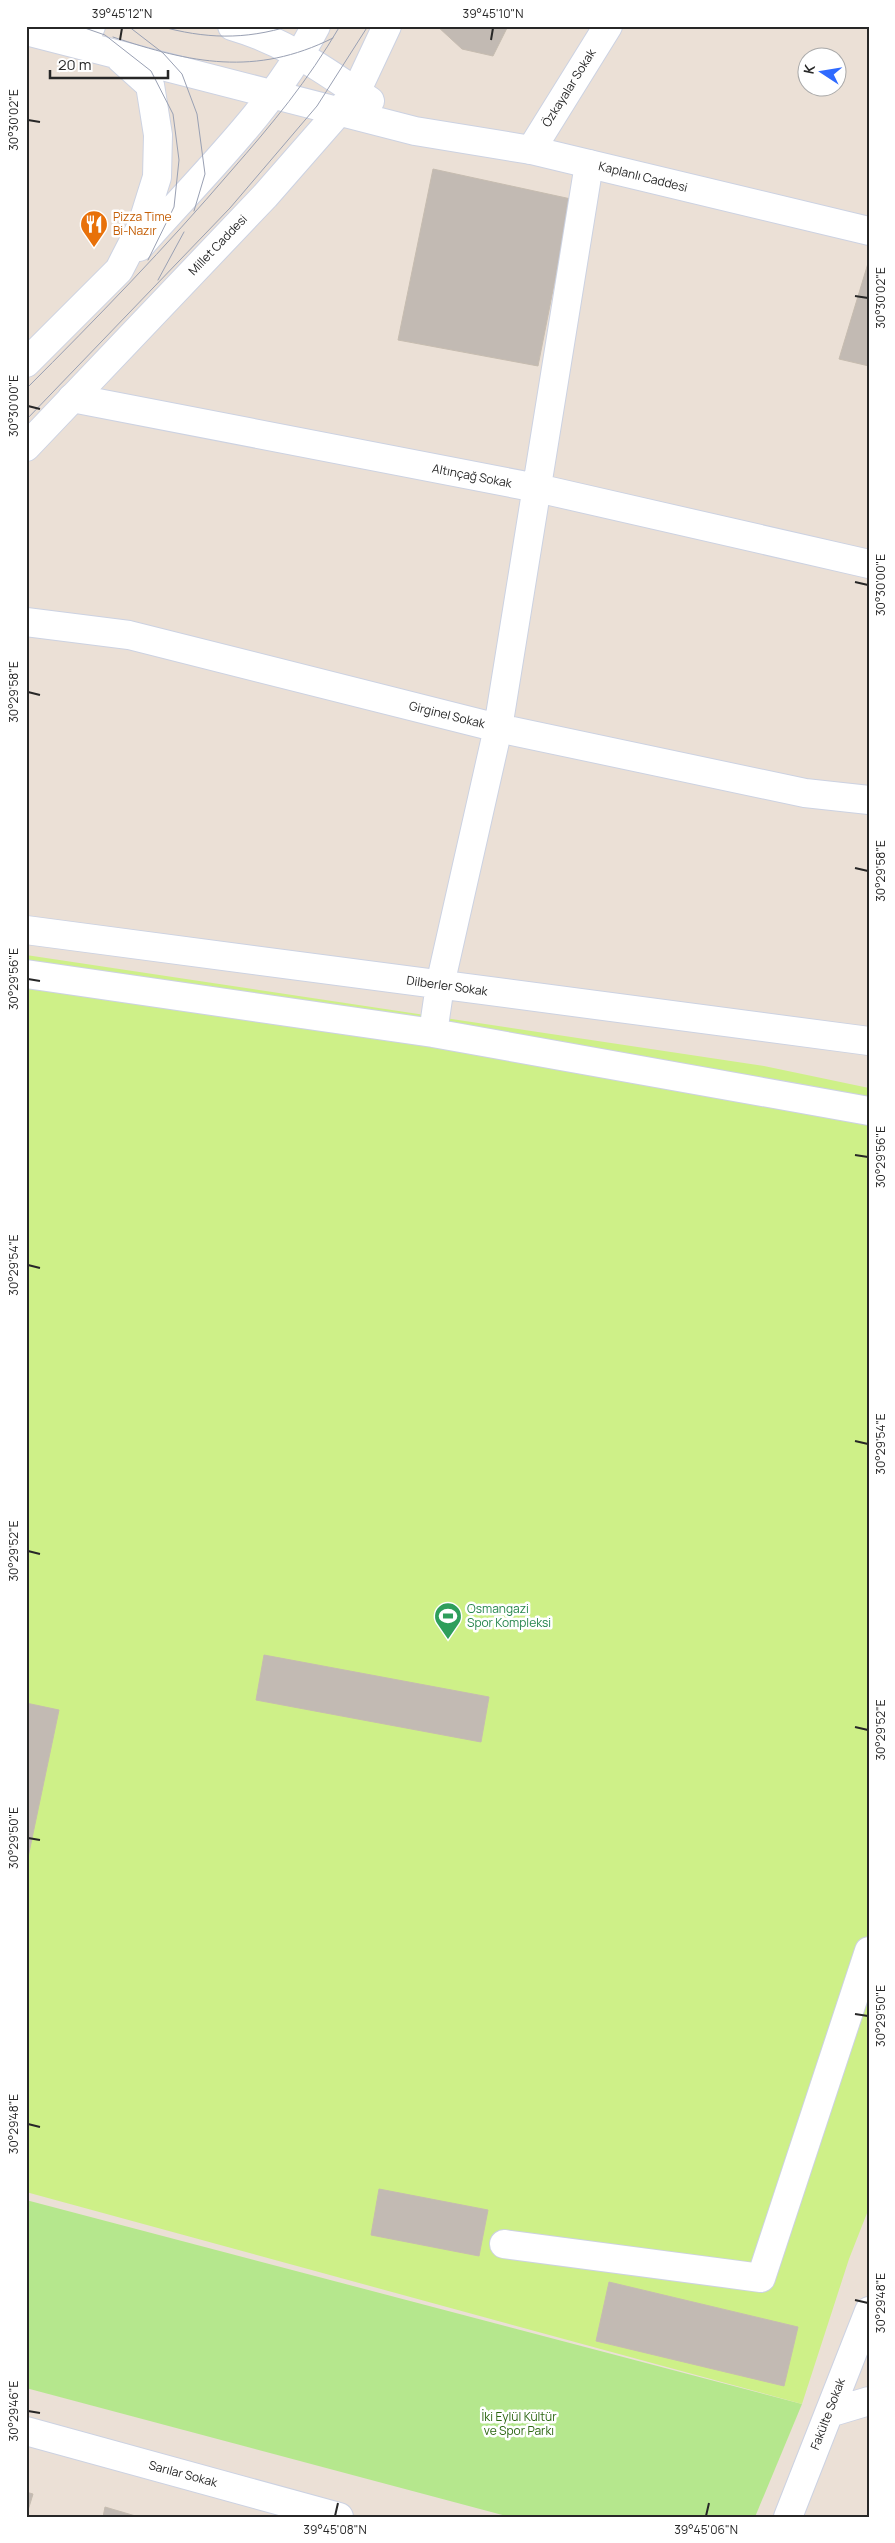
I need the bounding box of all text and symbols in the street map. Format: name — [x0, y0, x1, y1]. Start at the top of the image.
text: 39°45'12"N — [92, 5, 152, 22]
text: 39°45'10"N — [463, 5, 523, 22]
street label: Özkayalar Sokak — [538, 44, 600, 130]
scale bar — [50, 48, 168, 80]
north arrow — [798, 48, 848, 98]
text: 20 m — [58, 54, 91, 75]
text: K — [799, 62, 819, 76]
text: 30°30'02"E — [5, 89, 22, 151]
street label: Kaplanlı Caddesi — [597, 157, 689, 196]
place label: Pizza Time Bi-Nazır — [113, 208, 172, 239]
restaurant icon: Pizza Time Bi-Nazır — [79, 209, 109, 248]
street label: Millet Caddesi — [184, 211, 251, 279]
text: 30°30'02"E — [872, 267, 889, 329]
text: 30°30'00"E — [5, 375, 22, 437]
street label: Altınçağ Sokak — [431, 459, 514, 492]
text: 30°30'00"E — [872, 554, 889, 616]
text: 30°29'58"E — [5, 661, 22, 723]
street label: Girginel Sokak — [407, 697, 488, 732]
text: 30°29'58"E — [872, 840, 889, 902]
text: 30°29'56"E — [5, 948, 22, 1010]
street label: Dilberler Sokak — [405, 971, 490, 1000]
text: 30°29'56"E — [872, 1126, 889, 1188]
text: 30°29'54"E — [5, 1234, 22, 1296]
text: 30°29'54"E — [872, 1413, 889, 1475]
text: 30°29'52"E — [5, 1520, 22, 1582]
place label: Osmangazi Spor Kompleksi — [467, 1600, 551, 1631]
sports icon: Osmangazi Spor Kompleksi — [433, 1601, 463, 1640]
text: 30°29'52"E — [872, 1699, 889, 1761]
text: 30°29'50"E — [5, 1807, 22, 1869]
text: 30°29'50"E — [872, 1985, 889, 2047]
text: 30°29'48"E — [5, 2094, 22, 2154]
text: 30°29'48"E — [872, 2273, 889, 2333]
street label: Fakülte Sokak — [806, 2375, 849, 2452]
text: 30°29'46"E — [5, 2380, 22, 2441]
park label: İki Eylül Kültür ve Spor Parkı — [481, 2408, 557, 2439]
street label: Sarılar Sokak — [147, 2456, 220, 2491]
text: 39°45'08"N — [303, 2521, 367, 2538]
text: 39°45'06"N — [674, 2521, 738, 2538]

